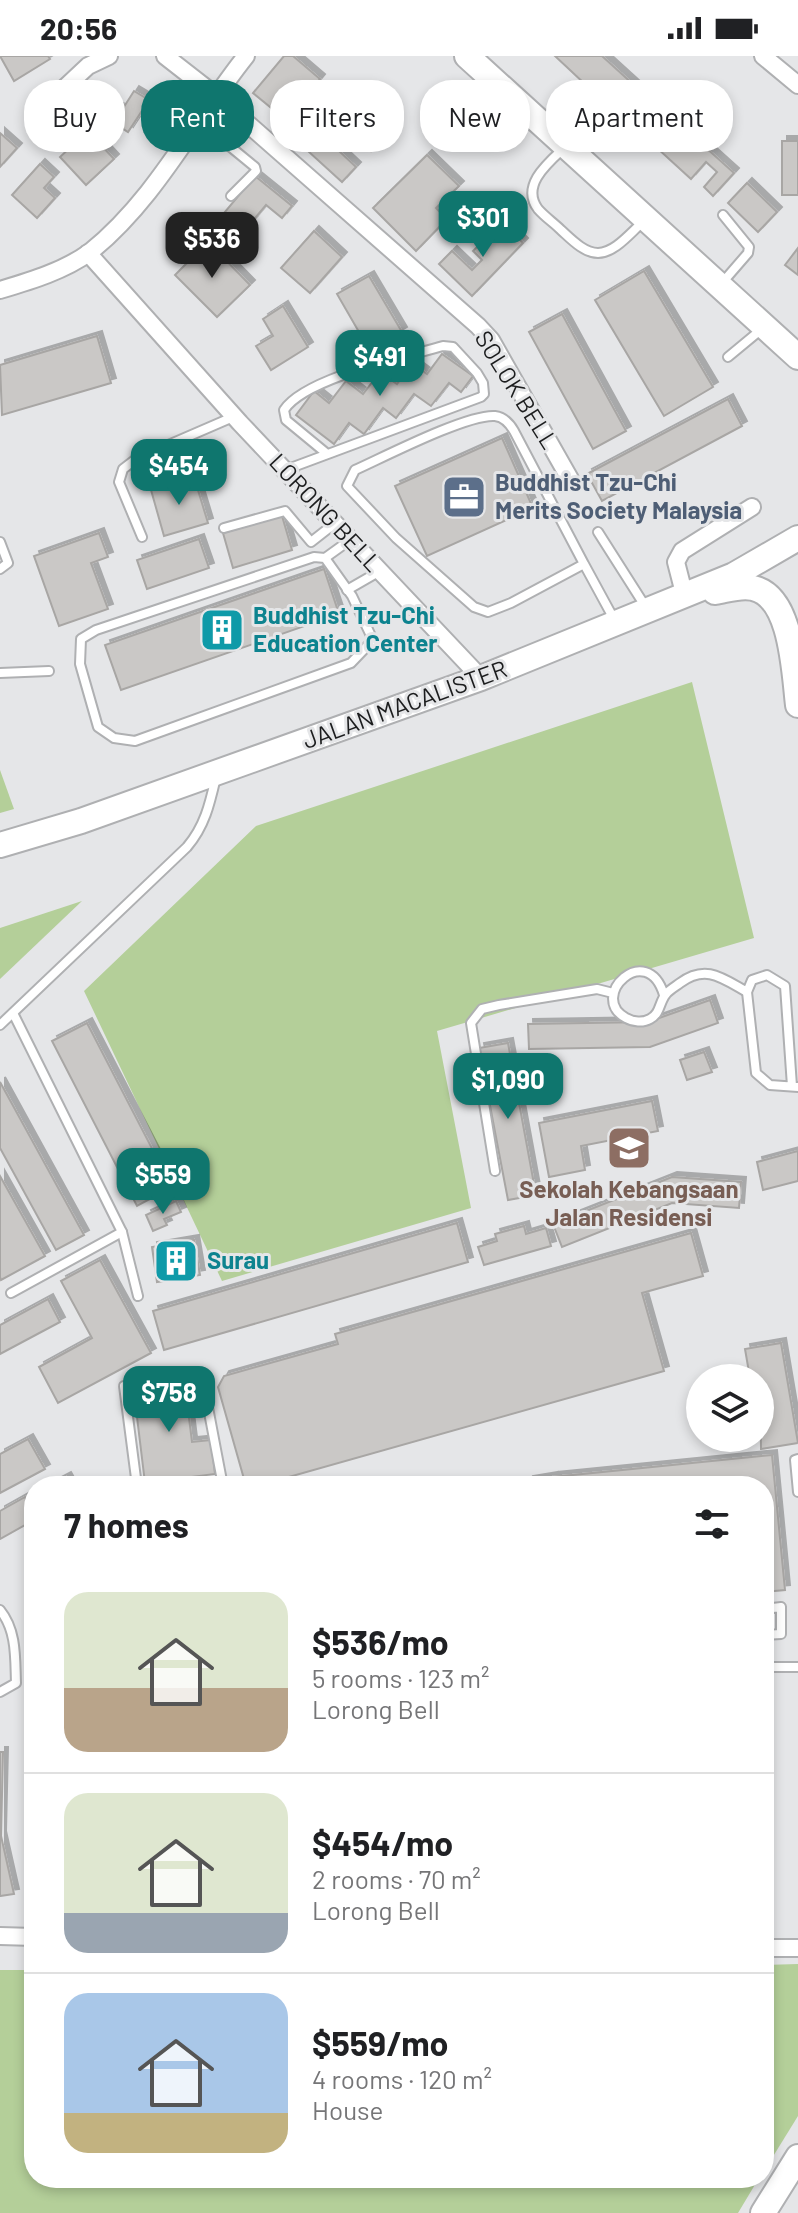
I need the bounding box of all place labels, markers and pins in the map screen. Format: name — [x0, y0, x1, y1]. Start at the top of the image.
pin: $301 — [436, 191, 530, 259]
pin: $536 — [165, 212, 259, 280]
pin: $491 — [333, 330, 427, 398]
pin: $454 — [132, 439, 226, 507]
place label: Buddhist Tzu-Chi Merits Society Malaysia — [495, 467, 742, 524]
office icon: Buddhist Tzu-Chi Merits Society Malaysia — [440, 473, 488, 521]
place label: Buddhist Tzu-Chi Education Center — [253, 600, 438, 657]
building icon: Buddhist Tzu-Chi Education Center — [198, 606, 246, 654]
pin: $1,090 — [443, 1053, 573, 1121]
school or university icon: Sekolah Kebangsaan Jalan Residensi — [605, 1124, 653, 1172]
pin: $559 — [116, 1148, 210, 1216]
place label: Sekolah Kebangsaan Jalan Residensi — [519, 1174, 739, 1231]
building icon: Surau — [152, 1237, 200, 1285]
place label: Surau — [207, 1245, 269, 1274]
pin: $758 — [122, 1366, 216, 1434]

